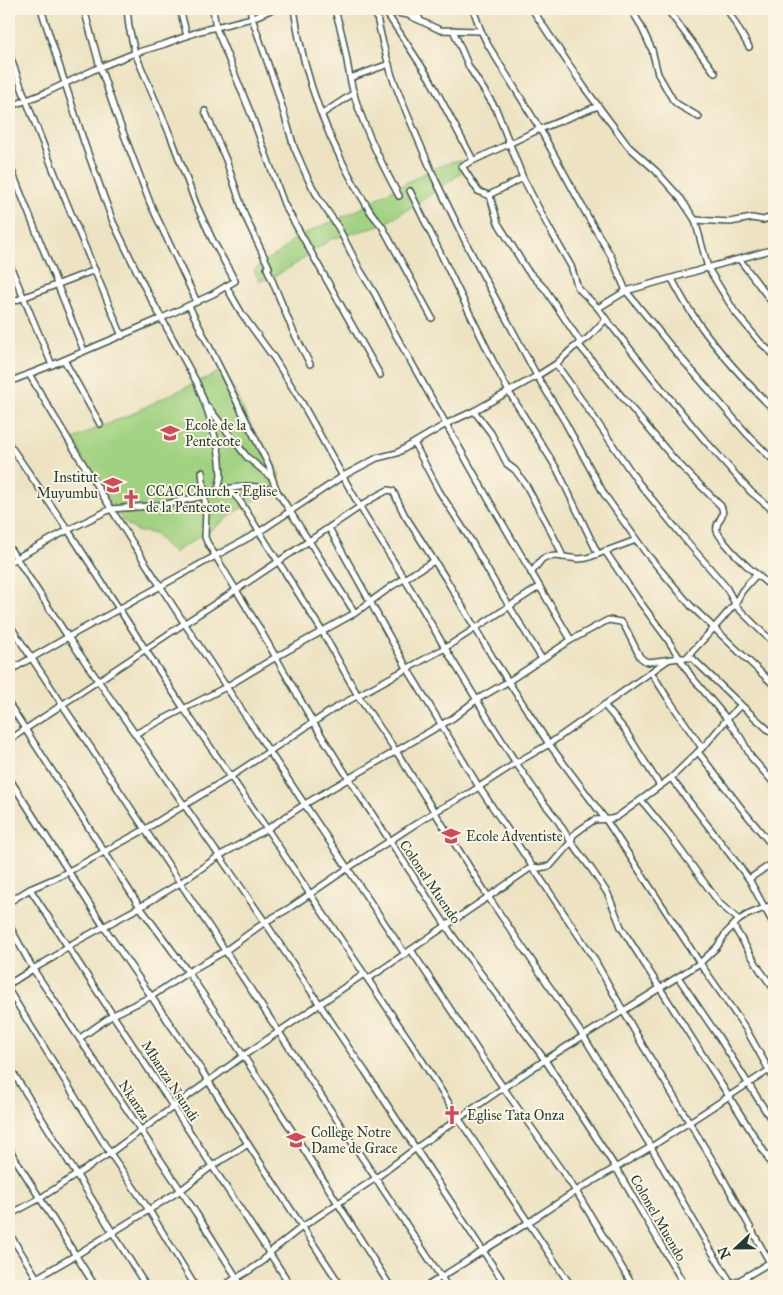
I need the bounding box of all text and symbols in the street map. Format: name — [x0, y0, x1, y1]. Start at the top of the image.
place label: Ecole de la Pentecote — [185, 417, 246, 450]
school or university icon: Ecole de la Pentecote — [159, 422, 181, 444]
place label: Institut Muyumbu — [36, 469, 99, 502]
school or university icon: Institut Muyumbu — [102, 474, 124, 496]
place label: CCAC Church - Eglise de la Pentecote — [146, 483, 277, 516]
church icon: CCAC Church - Eglise de la Pentecote — [120, 488, 142, 510]
school or university icon: Ecole Adventiste — [440, 825, 462, 847]
place label: Ecole Adventiste — [466, 828, 563, 845]
street label: Colonel Muendo — [396, 837, 464, 927]
street label: Mbanza Nsundi — [138, 1037, 202, 1125]
street label: Nkanza — [115, 1077, 153, 1123]
church icon: Eglise Tata Onza — [441, 1104, 463, 1126]
place label: Eglise Tata Onza — [467, 1107, 564, 1124]
place label: College Notre Dame de Grace — [311, 1124, 398, 1157]
school or university icon: College Notre Dame de Grace — [285, 1129, 307, 1151]
street label: Colonel Muendo — [626, 1172, 690, 1264]
north arrow — [710, 1222, 760, 1272]
text: N — [714, 1244, 735, 1261]

